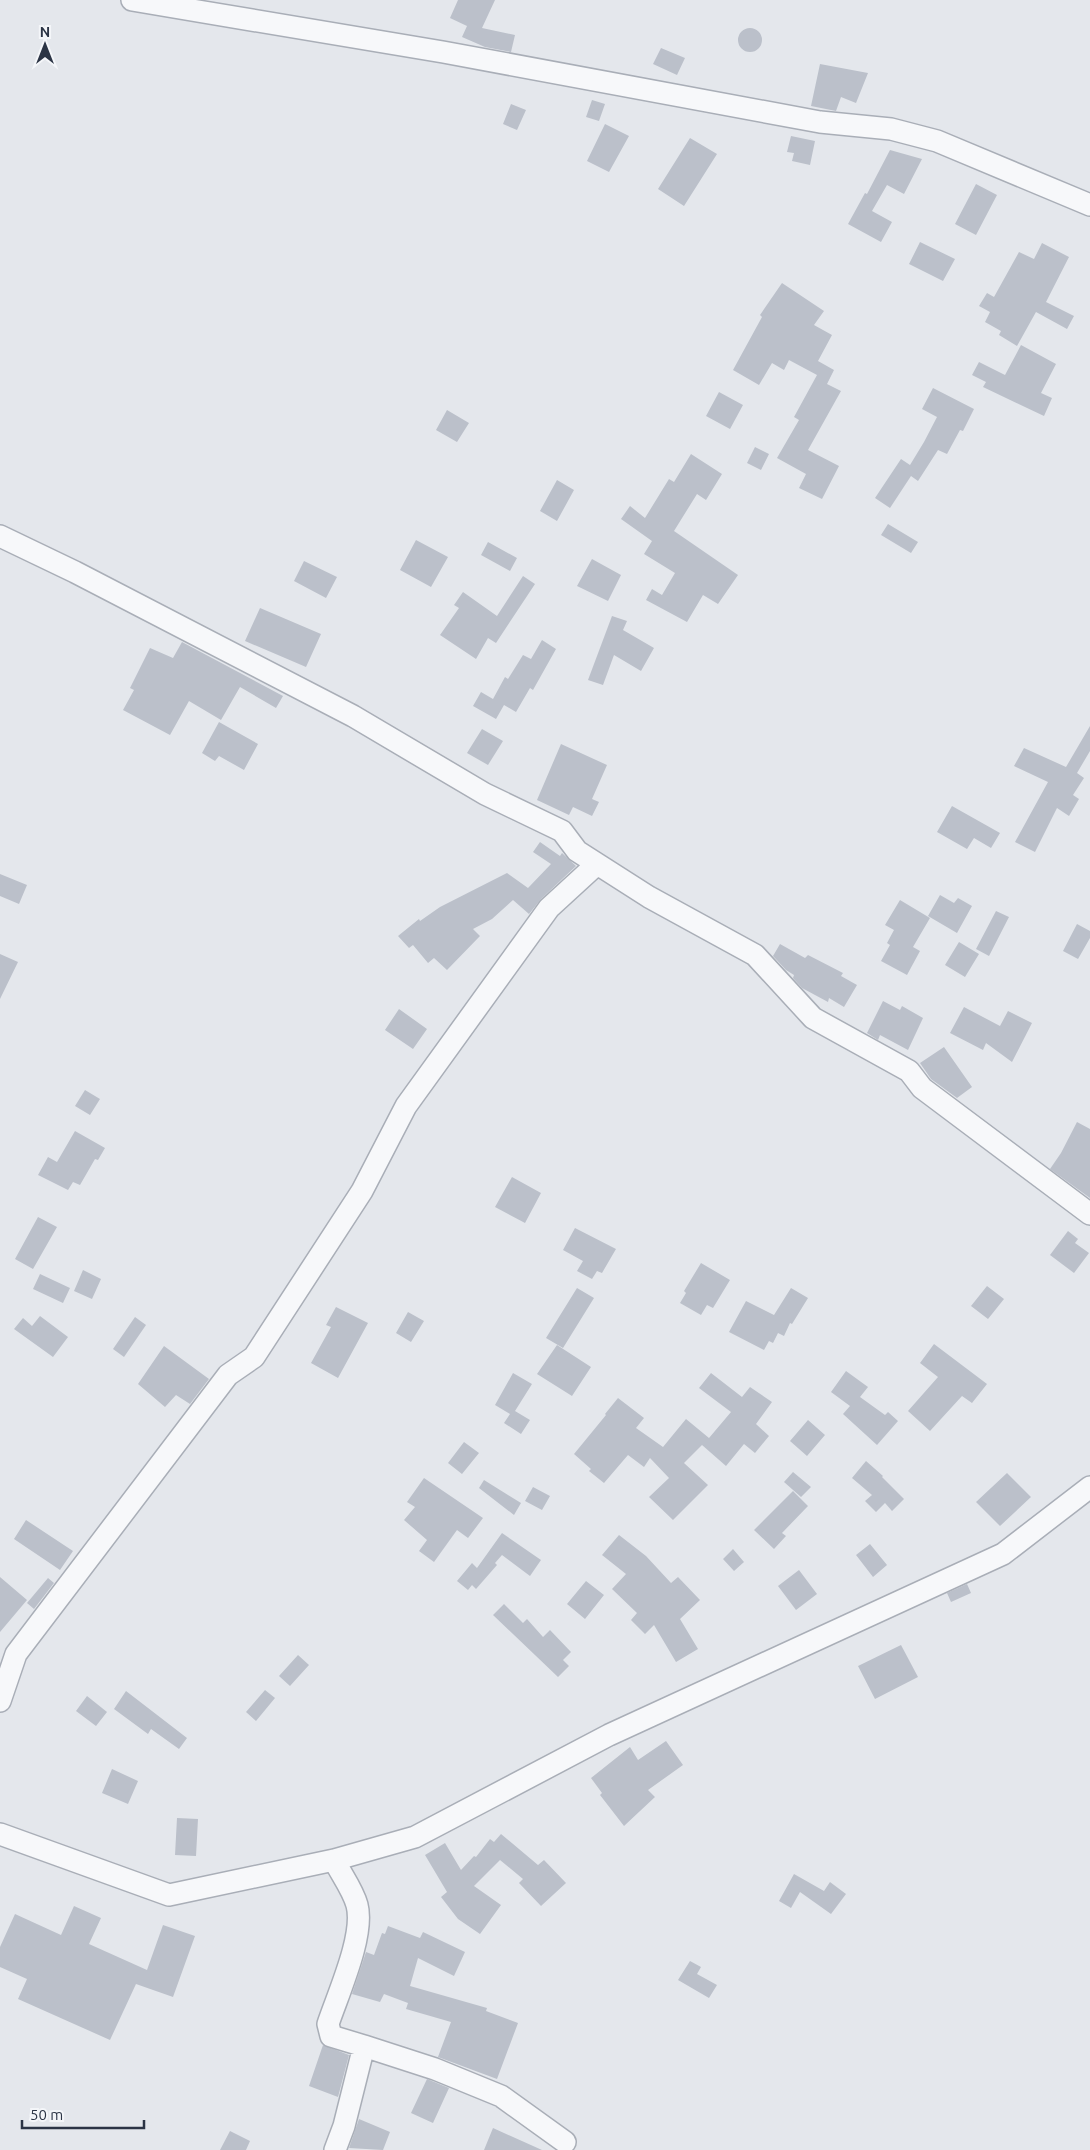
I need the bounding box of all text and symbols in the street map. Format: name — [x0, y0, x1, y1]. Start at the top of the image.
north arrow — [20, 20, 70, 70]
text: N — [40, 24, 50, 40]
scale bar — [22, 2098, 145, 2130]
text: 50 m — [30, 2106, 63, 2123]

